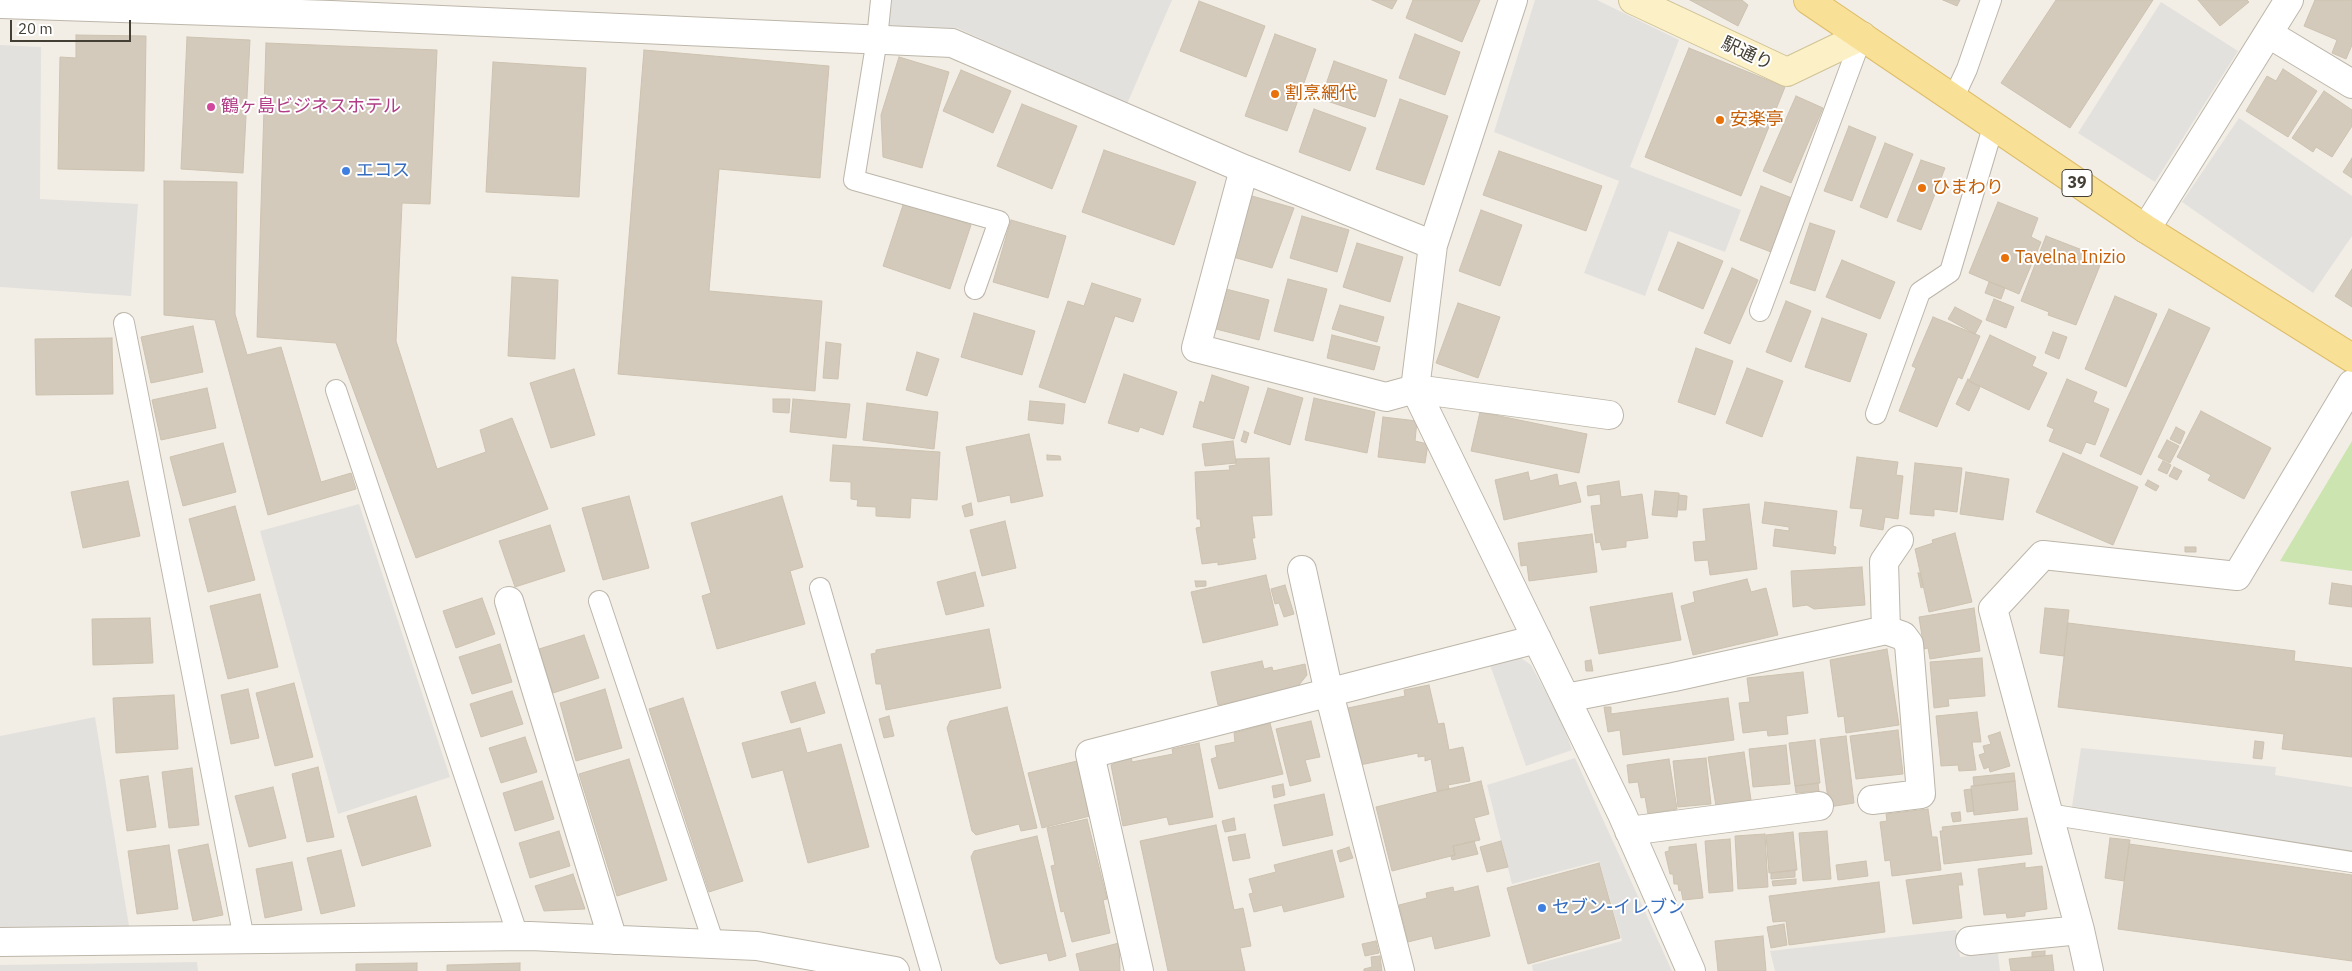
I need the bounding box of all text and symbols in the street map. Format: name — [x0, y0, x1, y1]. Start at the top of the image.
scale bar — [12, 10, 134, 42]
text: 20 m — [18, 19, 53, 38]
street label: 駅通り — [1718, 33, 1776, 75]
place label: 割烹網代 — [1285, 83, 1357, 105]
marker: 割烹網代 — [1269, 88, 1281, 100]
place label: 鶴ヶ島ビジネスホテル — [221, 96, 401, 118]
marker: 鶴ヶ島ビジネスホテル — [205, 101, 217, 113]
place label: 安楽亭 — [1730, 109, 1784, 131]
marker: 安楽亭 — [1714, 114, 1726, 126]
place label: エコス — [356, 160, 410, 182]
marker: エコス — [340, 165, 352, 177]
road number: 39 — [2062, 170, 2092, 197]
place label: ひまわり — [1932, 177, 2004, 199]
marker: ひまわり — [1916, 182, 1928, 194]
place label: Tavelna Inizio — [2015, 247, 2126, 269]
marker: Tavelna Inizio — [1999, 252, 2011, 264]
place label: セブン-イレブン — [1552, 897, 1685, 919]
marker: セブン-イレブン — [1536, 902, 1548, 914]

